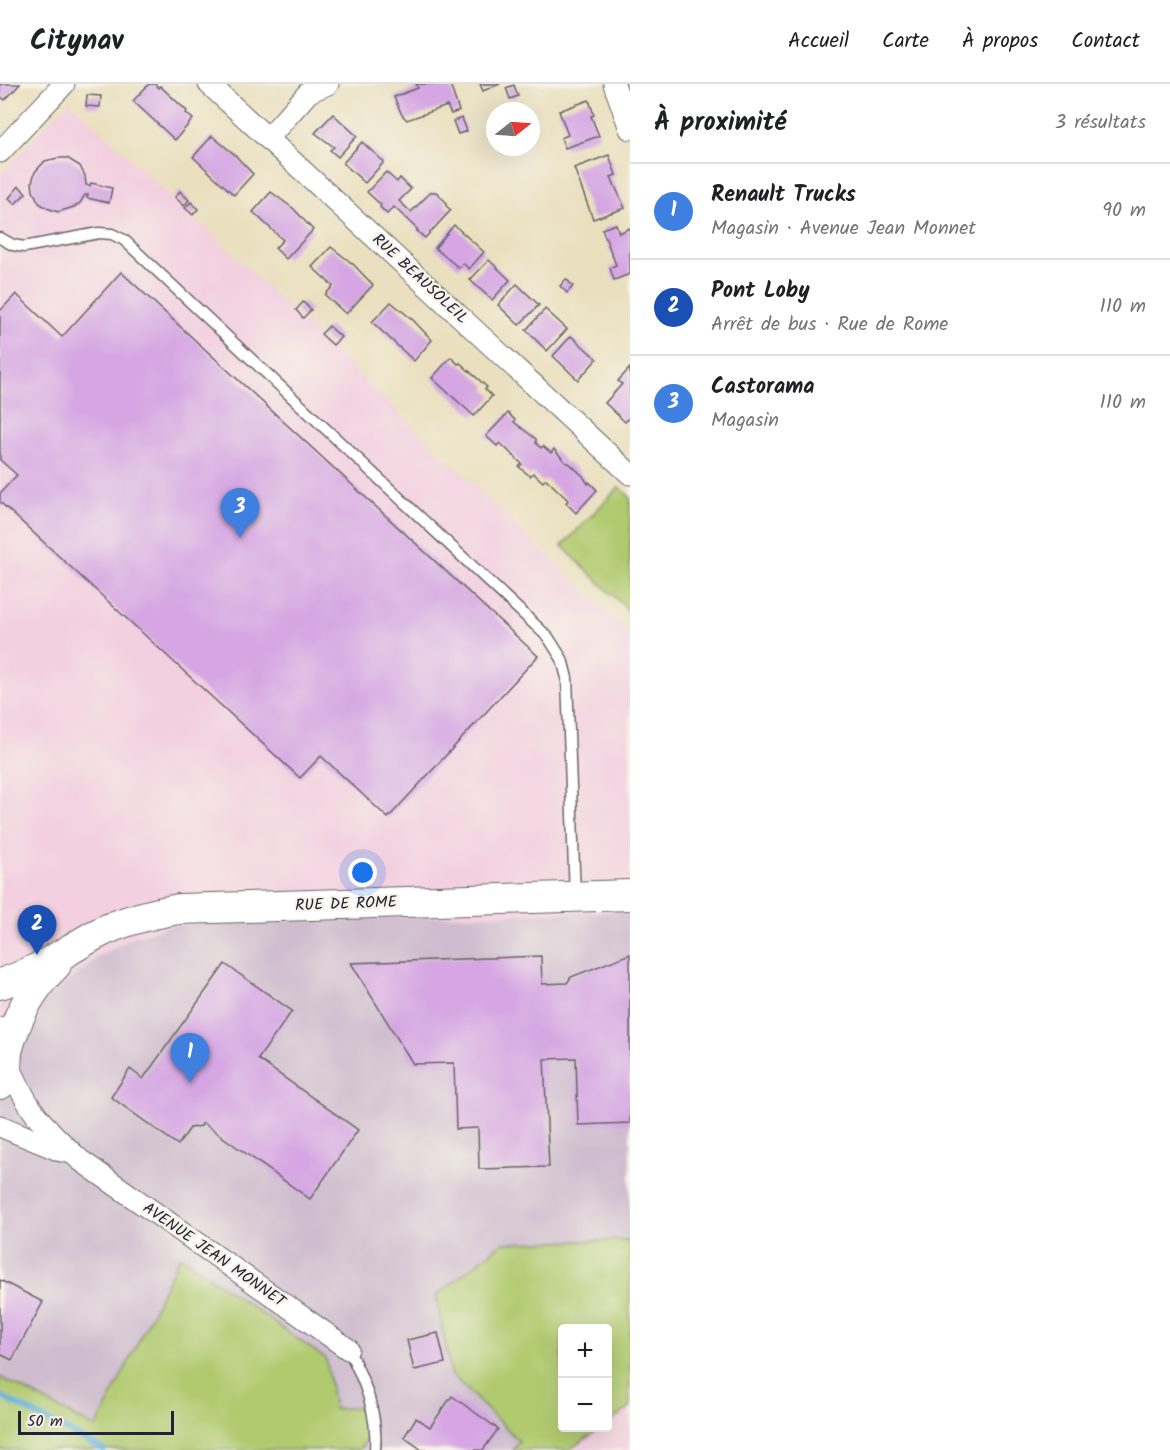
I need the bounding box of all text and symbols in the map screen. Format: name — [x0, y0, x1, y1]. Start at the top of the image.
text: Citynav — [30, 19, 123, 64]
text: Accueil — [788, 25, 849, 58]
text: Carte — [882, 25, 929, 58]
text: À propos — [962, 25, 1038, 58]
text: Contact — [1071, 25, 1140, 58]
north arrow — [486, 102, 540, 156]
text: À proximité — [654, 102, 786, 144]
text: 3 résultats — [1055, 107, 1146, 139]
text: Renault Trucks — [711, 178, 856, 213]
text: 1 — [670, 195, 677, 227]
text: 90 m — [1102, 195, 1146, 227]
text: Magasin · Avenue Jean Monnet — [711, 213, 976, 245]
street label: RUE BEAUSOLEIL — [366, 228, 474, 330]
text: Pont Loby — [711, 274, 810, 309]
text: 2 — [668, 291, 679, 323]
text: 110 m — [1100, 291, 1146, 323]
text: Arrêt de bus · Rue de Rome — [711, 309, 948, 341]
text: Castorama — [711, 370, 814, 405]
text: 3 — [668, 387, 679, 419]
text: 110 m — [1100, 387, 1146, 419]
text: Magasin — [711, 405, 779, 437]
pin: 3 — [220, 488, 260, 538]
your location — [348, 858, 377, 887]
street label: RUE DE ROME — [295, 890, 398, 918]
pin: 2 — [18, 906, 57, 955]
pin: 1 — [170, 1034, 210, 1083]
street label: AVENUE JEAN MONNET — [137, 1196, 292, 1315]
map controls — [558, 1324, 612, 1432]
button: + — [558, 1324, 612, 1378]
button: − — [558, 1378, 612, 1432]
scale bar — [18, 1408, 174, 1436]
text: 50 m — [27, 1409, 63, 1434]

